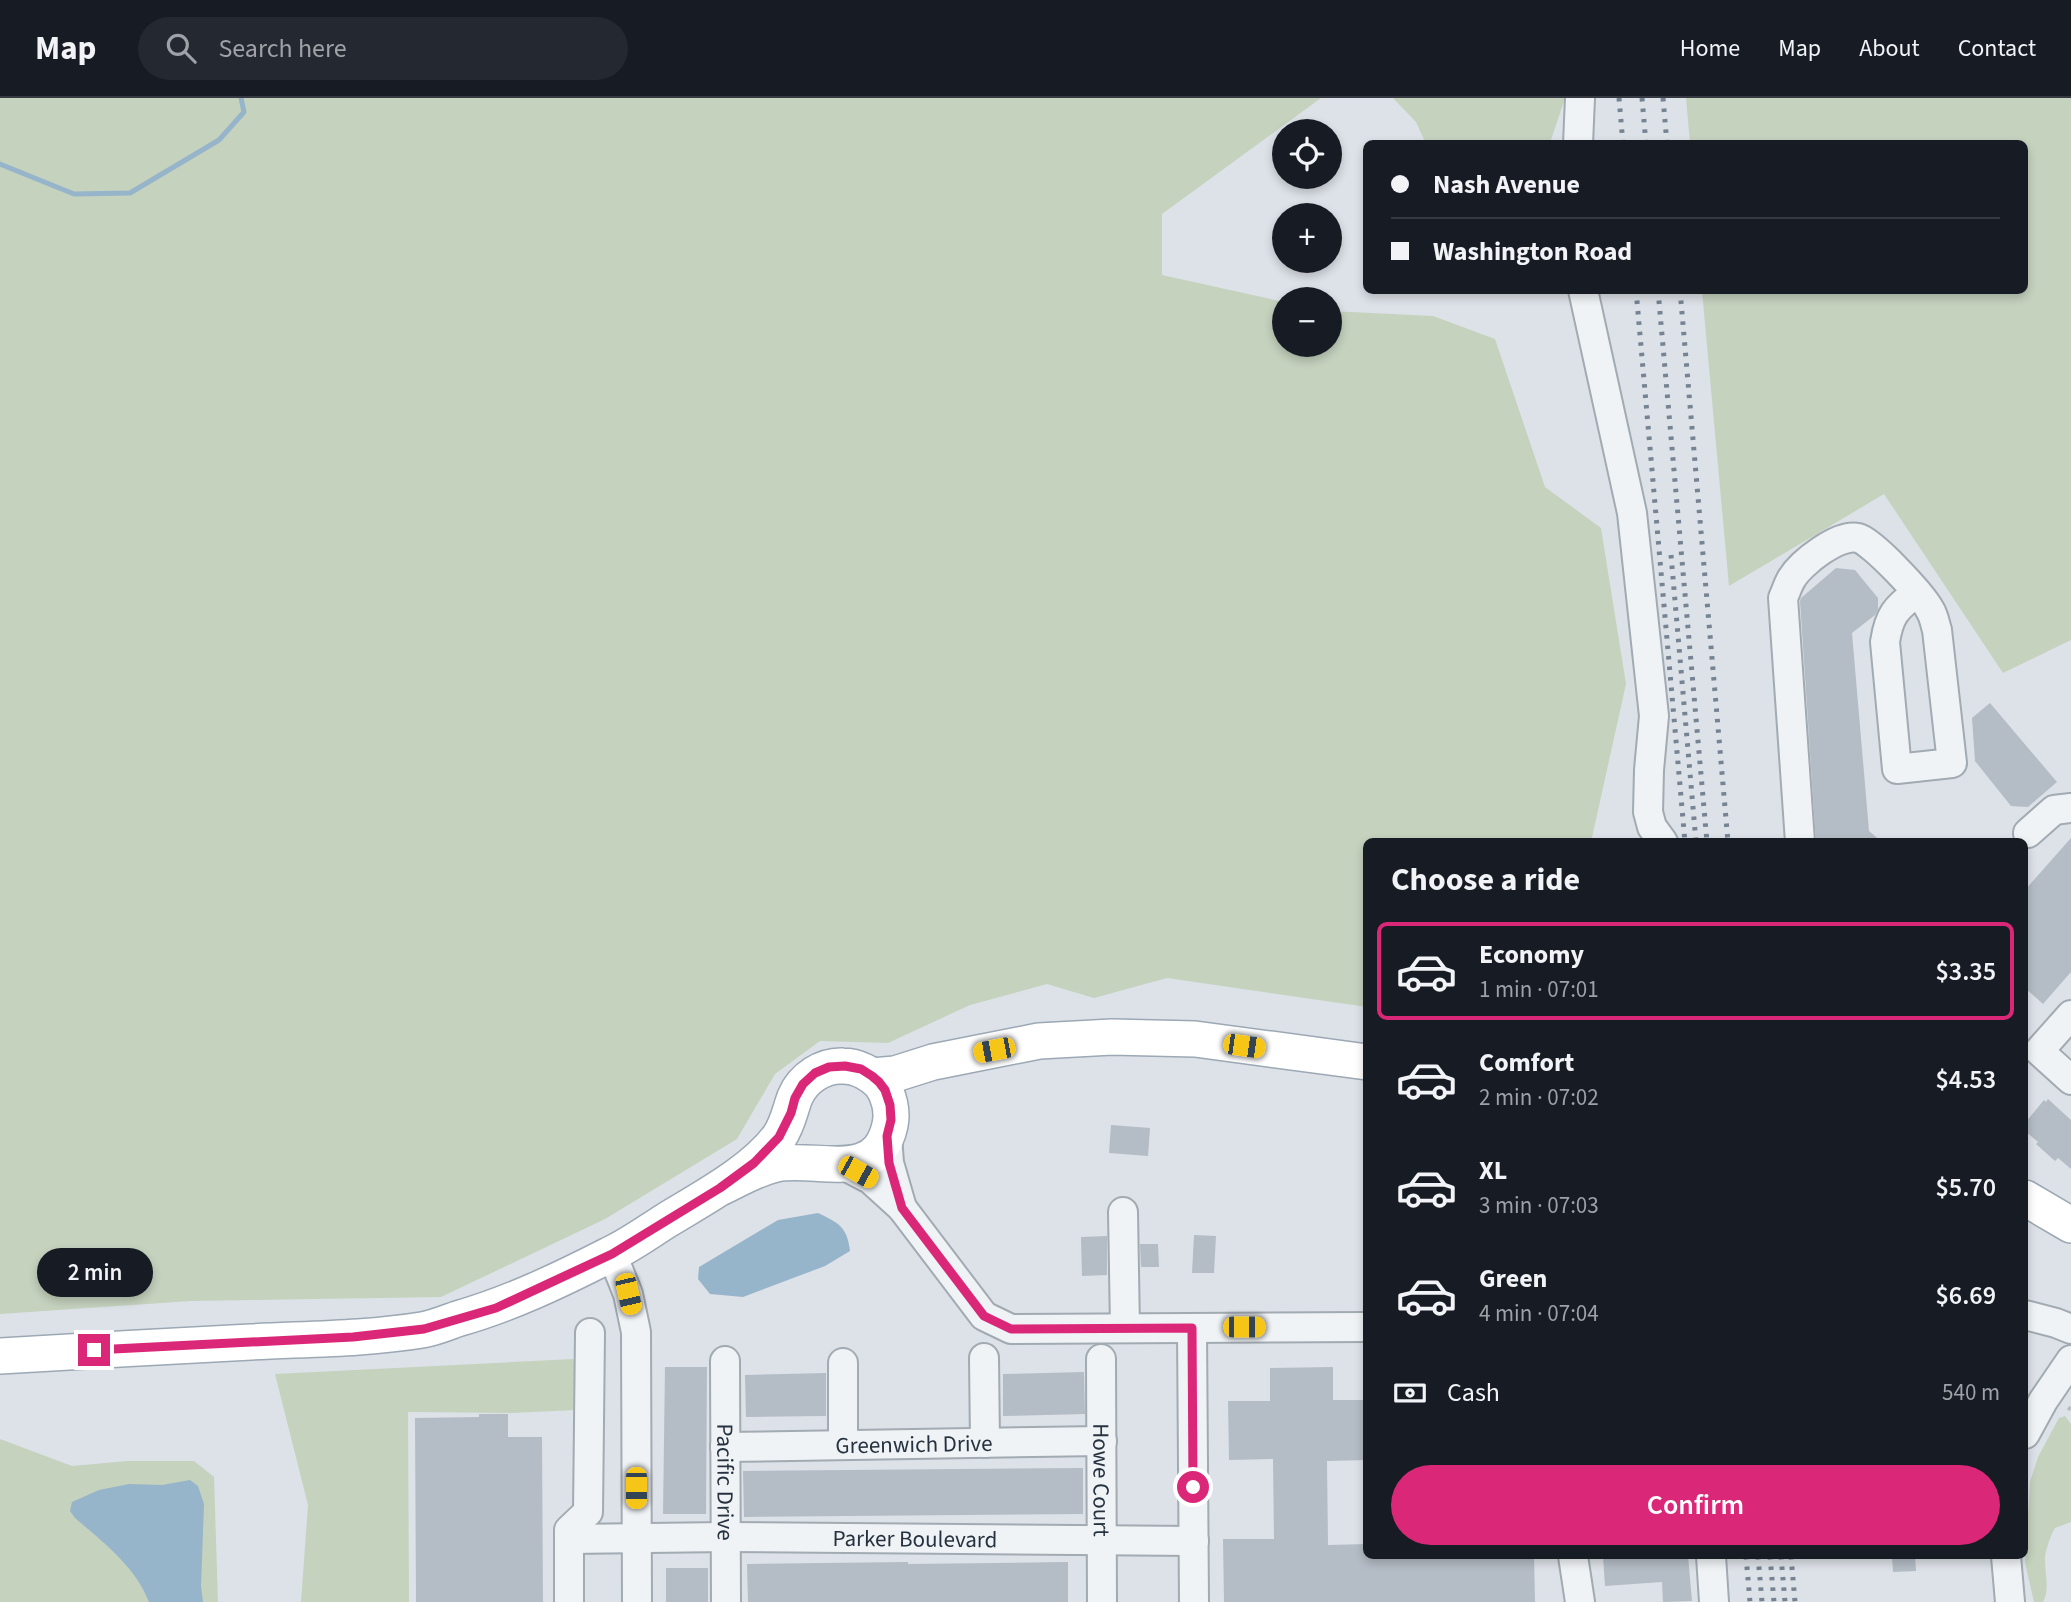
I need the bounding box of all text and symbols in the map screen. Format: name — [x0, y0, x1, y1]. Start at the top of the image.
search box — [138, 17, 628, 80]
text: Map — [35, 25, 96, 72]
icon: search — [162, 29, 200, 67]
text: Search here — [218, 30, 347, 67]
text: Home — [1680, 31, 1740, 66]
text: Map — [1778, 31, 1821, 66]
text: About — [1859, 31, 1920, 66]
text: Contact — [1958, 31, 2036, 66]
map controls — [1272, 119, 1342, 357]
button: locate — [1272, 119, 1342, 189]
text: Nash Avenue — [1433, 166, 1580, 203]
button: + — [1272, 203, 1342, 273]
text: Washington Road — [1433, 233, 1632, 270]
button: − — [1272, 287, 1342, 357]
text: Choose a ride — [1391, 857, 1580, 903]
text: Economy — [1479, 936, 1584, 973]
icon: car — [1395, 940, 1458, 1003]
text: $3.35 — [1935, 953, 1996, 990]
text: 1 min · 07:01 — [1479, 973, 1599, 1006]
car — [1222, 1033, 1267, 1059]
car — [972, 1036, 1017, 1064]
text: Comfort — [1479, 1044, 1574, 1081]
icon: car — [1395, 1048, 1458, 1111]
text: $4.53 — [1935, 1061, 1996, 1098]
text: 2 min · 07:02 — [1479, 1081, 1599, 1114]
text: XL — [1479, 1152, 1507, 1189]
car — [835, 1153, 882, 1191]
icon: car — [1395, 1156, 1458, 1219]
text: $5.70 — [1935, 1169, 1996, 1206]
text: 3 min · 07:03 — [1479, 1189, 1599, 1222]
callout: 2 min — [36, 1248, 152, 1298]
text: 2 min — [68, 1256, 122, 1289]
text: Green — [1479, 1260, 1547, 1297]
icon: car — [1395, 1264, 1458, 1327]
car — [614, 1271, 643, 1317]
text: $6.69 — [1935, 1277, 1996, 1314]
text: 4 min · 07:04 — [1479, 1297, 1599, 1330]
car — [1224, 1317, 1266, 1338]
route end — [78, 1334, 110, 1366]
icon: cash — [1391, 1374, 1429, 1412]
text: Cash — [1447, 1374, 1500, 1411]
text: 540 m — [1942, 1376, 2000, 1409]
street label: Pacific Drive — [709, 1423, 742, 1541]
street label: Howe Court — [1085, 1423, 1118, 1537]
street label: Greenwich Drive — [835, 1426, 993, 1462]
button: Confirm — [1391, 1465, 2000, 1545]
car — [626, 1467, 647, 1509]
route start — [1177, 1471, 1209, 1503]
street label: Parker Boulevard — [832, 1521, 998, 1556]

